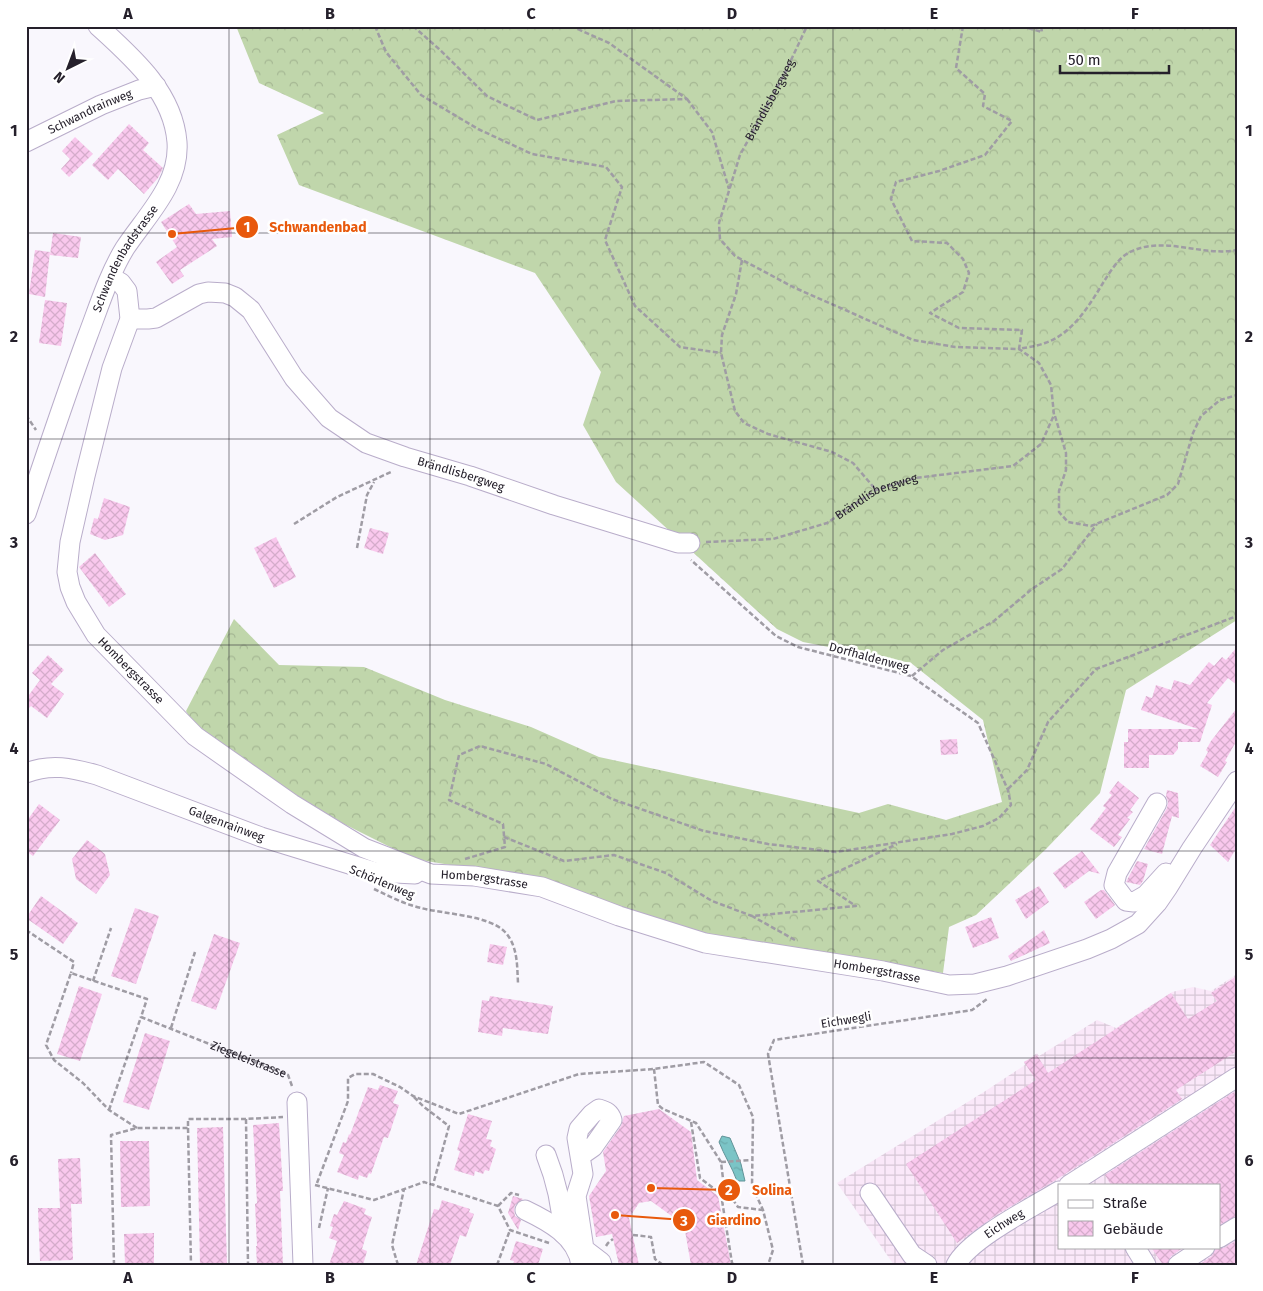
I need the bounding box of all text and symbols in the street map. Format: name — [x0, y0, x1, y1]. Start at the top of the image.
text: A — [122, 4, 133, 23]
text: B — [325, 4, 335, 23]
text: C — [526, 4, 536, 23]
text: D — [727, 4, 737, 23]
text: E — [930, 4, 938, 23]
text: F — [1131, 4, 1139, 23]
north arrow — [42, 42, 92, 92]
scale bar — [1060, 42, 1169, 74]
text: 50 m — [1068, 51, 1101, 69]
street label: Brändlisbergweg — [742, 56, 798, 143]
text: N — [50, 68, 69, 87]
street label: Schwandrainweg — [46, 86, 135, 137]
text: 1 — [10, 121, 18, 140]
text: 1 — [1245, 121, 1253, 140]
street label: Schwandenbadstrasse — [90, 202, 161, 314]
callout: Schwandenbad — [234, 212, 377, 241]
text: 1 — [244, 218, 250, 236]
text: Schwandenbad — [269, 219, 367, 236]
text: 2 — [10, 327, 18, 346]
text: 2 — [1245, 327, 1253, 346]
street label: Brändlisbergweg — [416, 454, 507, 495]
street label: Brändlisbergweg — [832, 470, 920, 522]
text: 3 — [9, 533, 18, 552]
text: 3 — [1244, 533, 1253, 552]
street label: Hombergstrasse — [95, 634, 167, 707]
street label: Dorfhaldenweg — [827, 640, 911, 675]
text: 4 — [9, 739, 19, 758]
text: 4 — [1244, 739, 1254, 758]
street label: Galgenrainweg — [187, 803, 267, 845]
street label: Schörlenweg — [347, 862, 417, 902]
street label: Hombergstrasse — [440, 867, 529, 892]
text: 5 — [10, 945, 19, 964]
text: 5 — [1245, 945, 1254, 964]
street label: Hombergstrasse — [833, 956, 922, 986]
street label: Eichwegli — [820, 1009, 872, 1031]
street label: Ziegeleistrasse — [209, 1038, 289, 1081]
text: 6 — [9, 1151, 19, 1170]
text: 6 — [1244, 1151, 1254, 1170]
callout: Solina — [717, 1175, 802, 1204]
text: 2 — [725, 1181, 733, 1199]
text: Solina — [752, 1182, 792, 1199]
legend — [1058, 1184, 1220, 1248]
text: Straße — [1103, 1194, 1147, 1212]
callout: Giardino — [672, 1206, 771, 1235]
street label: Eichweg — [982, 1206, 1027, 1241]
text: 3 — [679, 1212, 688, 1230]
text: Giardino — [707, 1212, 761, 1229]
text: Gebäude — [1103, 1220, 1163, 1238]
text: A — [122, 1268, 133, 1287]
text: B — [325, 1268, 335, 1287]
text: C — [526, 1268, 536, 1287]
text: D — [727, 1268, 737, 1287]
text: E — [930, 1268, 938, 1287]
text: F — [1131, 1268, 1139, 1287]

